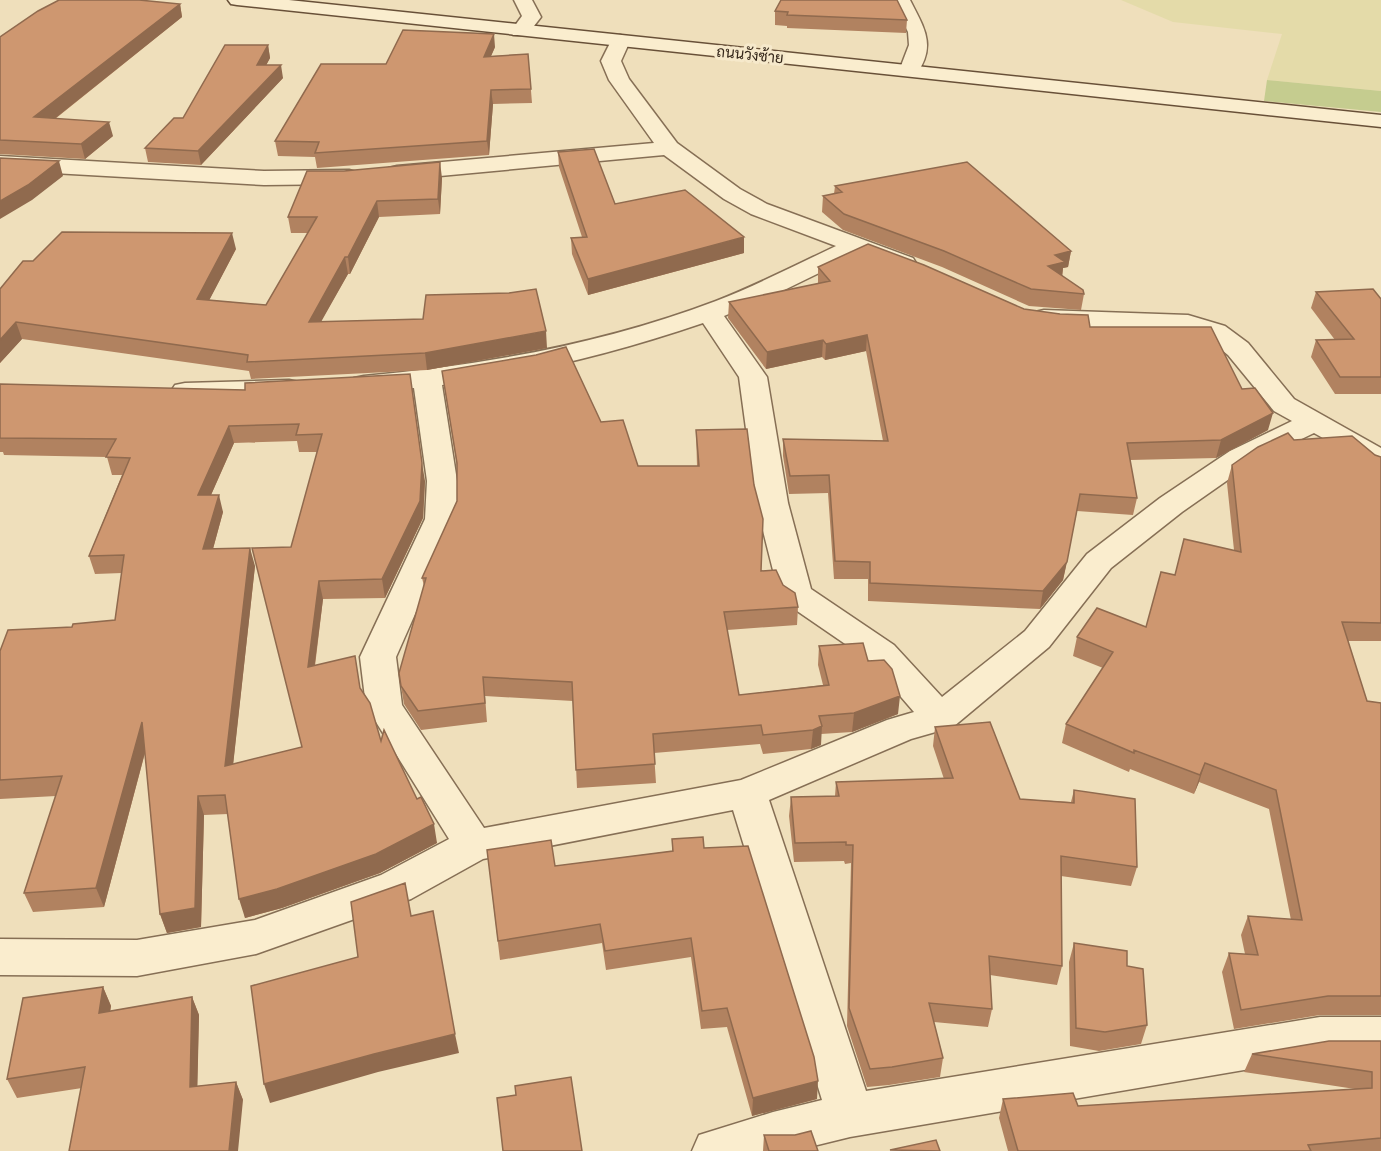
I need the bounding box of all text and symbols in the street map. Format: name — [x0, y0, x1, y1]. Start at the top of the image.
street label: ถนนวังซ้าย — [715, 39, 785, 68]

